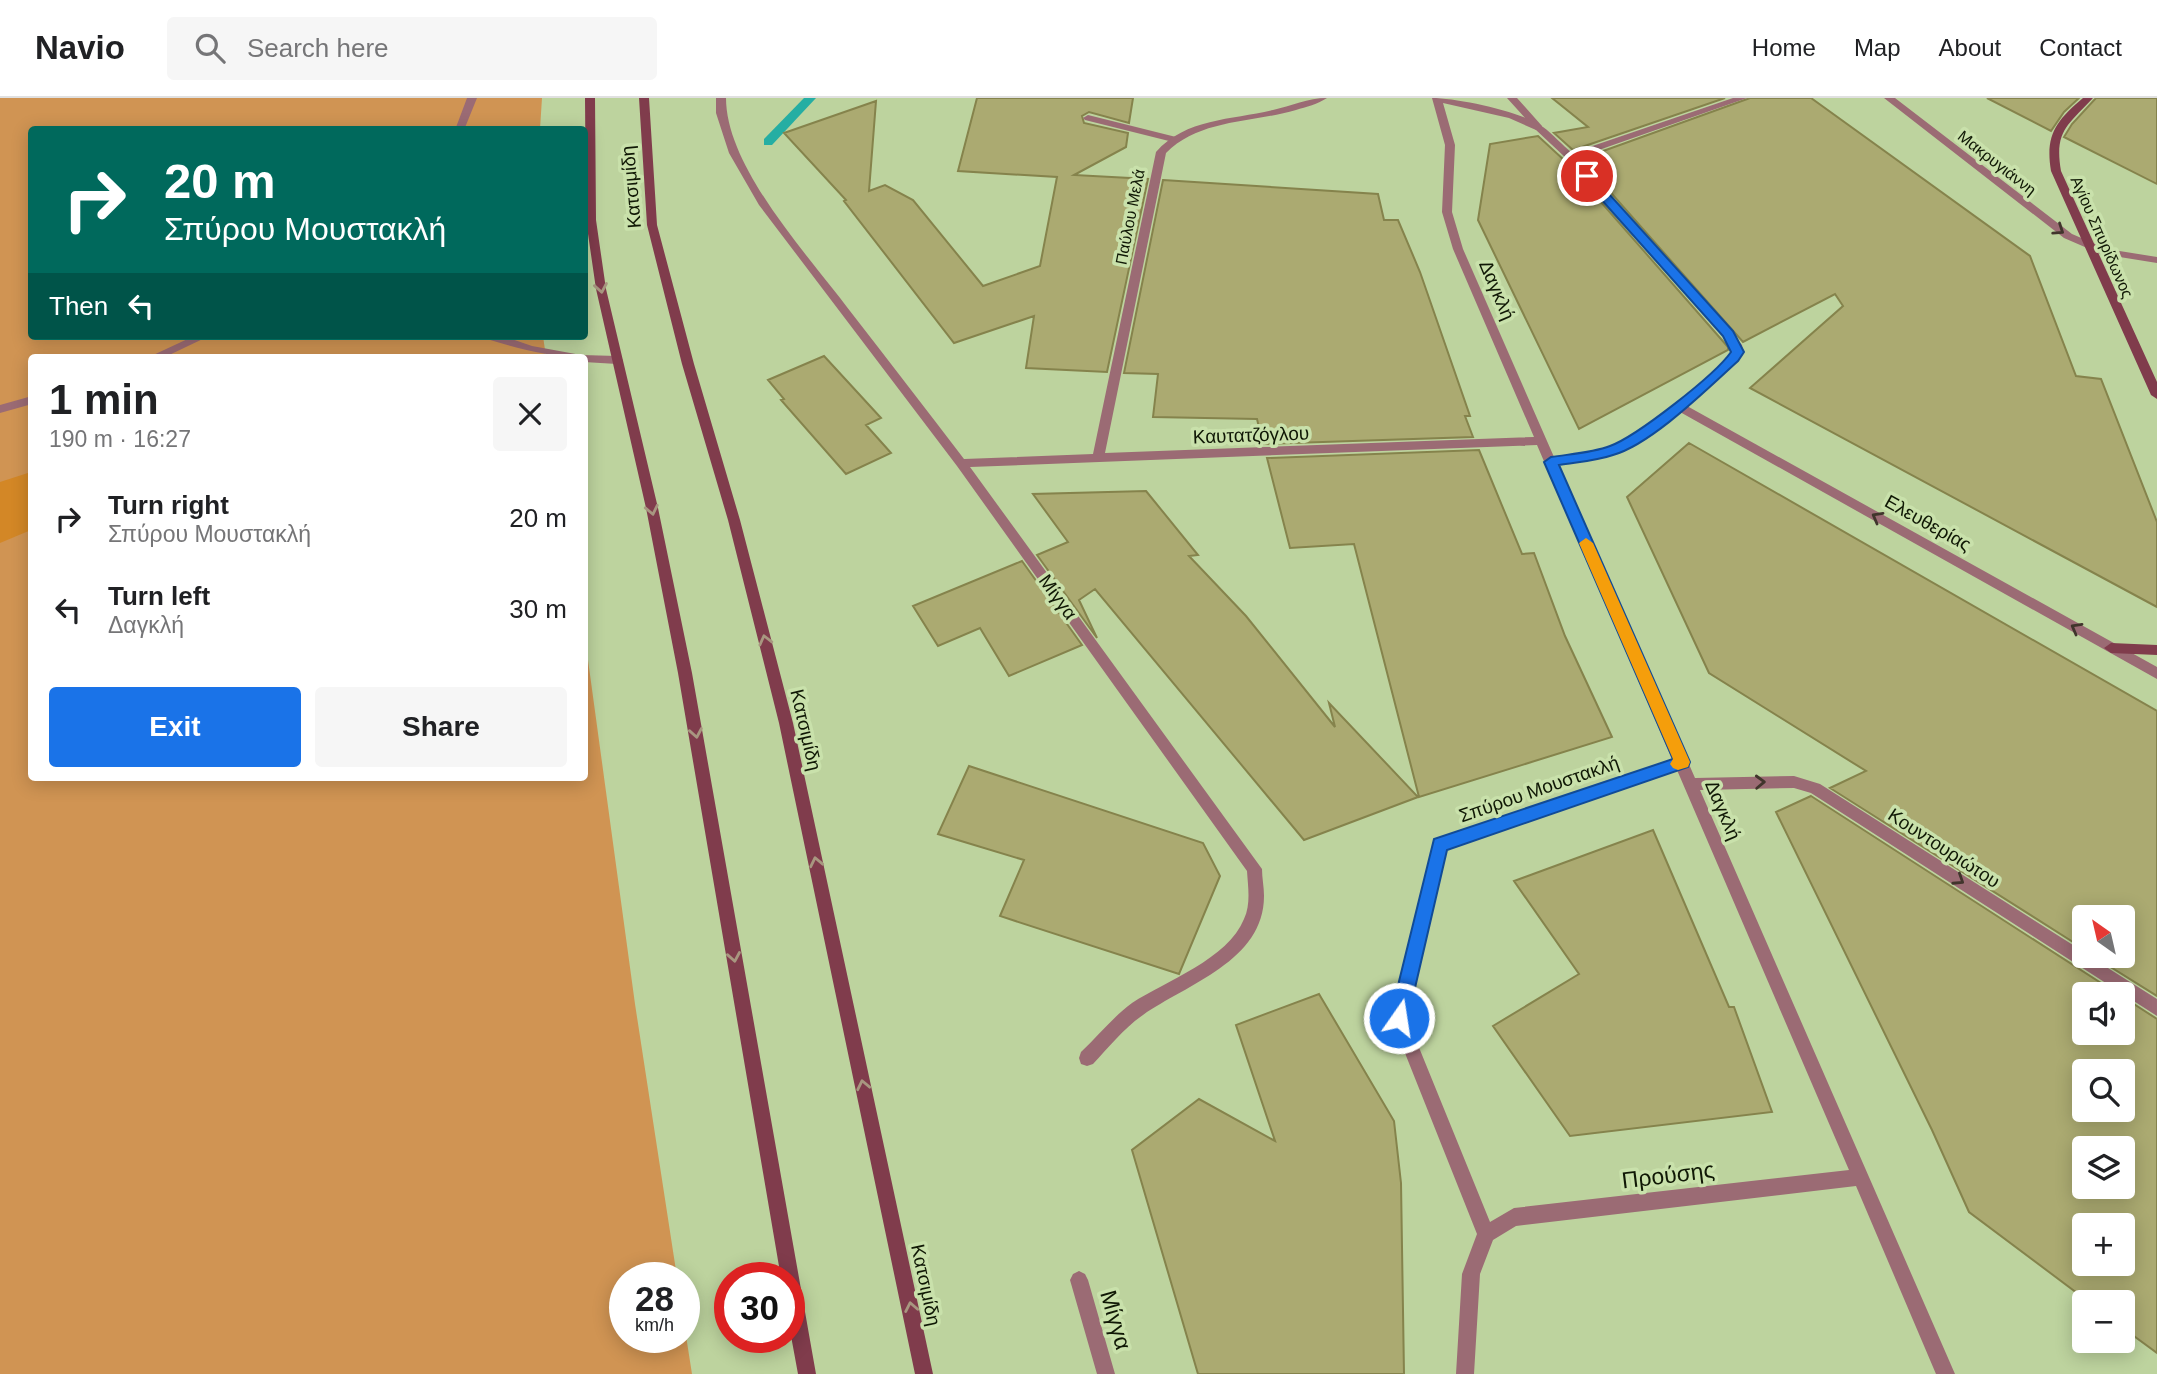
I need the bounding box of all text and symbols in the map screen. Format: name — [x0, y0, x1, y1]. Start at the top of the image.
search box — [167, 17, 657, 80]
text: Navio — [35, 29, 125, 66]
icon: search — [191, 29, 229, 67]
text: Search here — [247, 33, 389, 63]
text: Home — [1752, 34, 1816, 61]
text: Map — [1854, 34, 1901, 61]
text: About — [1939, 34, 2001, 61]
text: Contact — [2039, 34, 2122, 61]
street label: Μακρυγιάννη — [1955, 127, 2039, 199]
street label: Κατσιμίδη — [617, 145, 645, 229]
pin — [1557, 146, 1617, 206]
icon: right — [49, 154, 140, 245]
text: 20 m — [164, 154, 276, 208]
icon: arrive — [1568, 157, 1606, 195]
street label: Παύλου Μελά — [1112, 168, 1148, 266]
street label: Αγίου Σπυρίδωνος — [2067, 173, 2137, 301]
text: Σπύρου Μουστακλή — [164, 211, 446, 247]
one-way arrow — [2051, 222, 2064, 234]
street label: Δαγκλή — [1475, 257, 1519, 323]
one-way arrow — [593, 282, 608, 294]
icon: left — [122, 287, 160, 325]
text: Then — [49, 291, 108, 321]
text: 1 min — [49, 376, 159, 423]
button: close — [493, 377, 567, 451]
street label: Καυτατζόγλου — [1192, 422, 1310, 448]
text: 190 m · 16:27 — [49, 426, 191, 452]
text: Turn right — [108, 490, 229, 520]
street label: Ελευθερίας — [1881, 491, 1975, 555]
icon: right — [49, 500, 87, 538]
text: 20 m — [509, 503, 567, 533]
one-way arrow — [643, 504, 658, 516]
one-way arrow — [1872, 512, 1885, 525]
text: Σπύρου Μουστακλή — [108, 521, 311, 547]
street label: Μίγγα — [1035, 571, 1081, 623]
text: Turn left — [108, 581, 210, 611]
icon: left — [49, 591, 87, 629]
text: 30 m — [509, 594, 567, 624]
text: Δαγκλή — [108, 612, 184, 638]
one-way arrow — [2071, 623, 2083, 636]
one-way arrow — [759, 635, 773, 647]
button: Exit — [49, 687, 301, 767]
button: Share — [315, 687, 567, 767]
street label: Κατσιμίδη — [786, 687, 826, 773]
one-way arrow — [688, 727, 703, 739]
street label: Σπύρου Μουστακλή — [1456, 752, 1622, 826]
one-way arrow — [1755, 775, 1766, 790]
street label: Δαγκλή — [1701, 777, 1745, 843]
street label: Κουντουριώτου — [1884, 804, 2004, 892]
one-way arrow — [809, 856, 824, 868]
one-way arrow — [1951, 872, 1964, 885]
north arrow — [2072, 905, 2135, 968]
map controls — [2072, 905, 2135, 1353]
one-way arrow — [726, 951, 741, 963]
position arrow — [1362, 981, 1436, 1055]
button: sound — [2072, 982, 2135, 1045]
button: search — [2072, 1059, 2135, 1122]
one-way arrow — [857, 1079, 872, 1091]
button: layers — [2072, 1136, 2135, 1199]
street label: Προύσης — [1620, 1156, 1716, 1194]
button: + — [2072, 1213, 2135, 1276]
street label: Κατσιμίδη — [907, 1242, 945, 1328]
speed limit sign: 30 — [714, 1262, 805, 1353]
text: 28 — [635, 1279, 674, 1318]
street label: Μίγγα — [1095, 1287, 1137, 1353]
button: − — [2072, 1290, 2135, 1353]
one-way arrow — [904, 1301, 919, 1313]
text: km/h — [635, 1315, 674, 1335]

